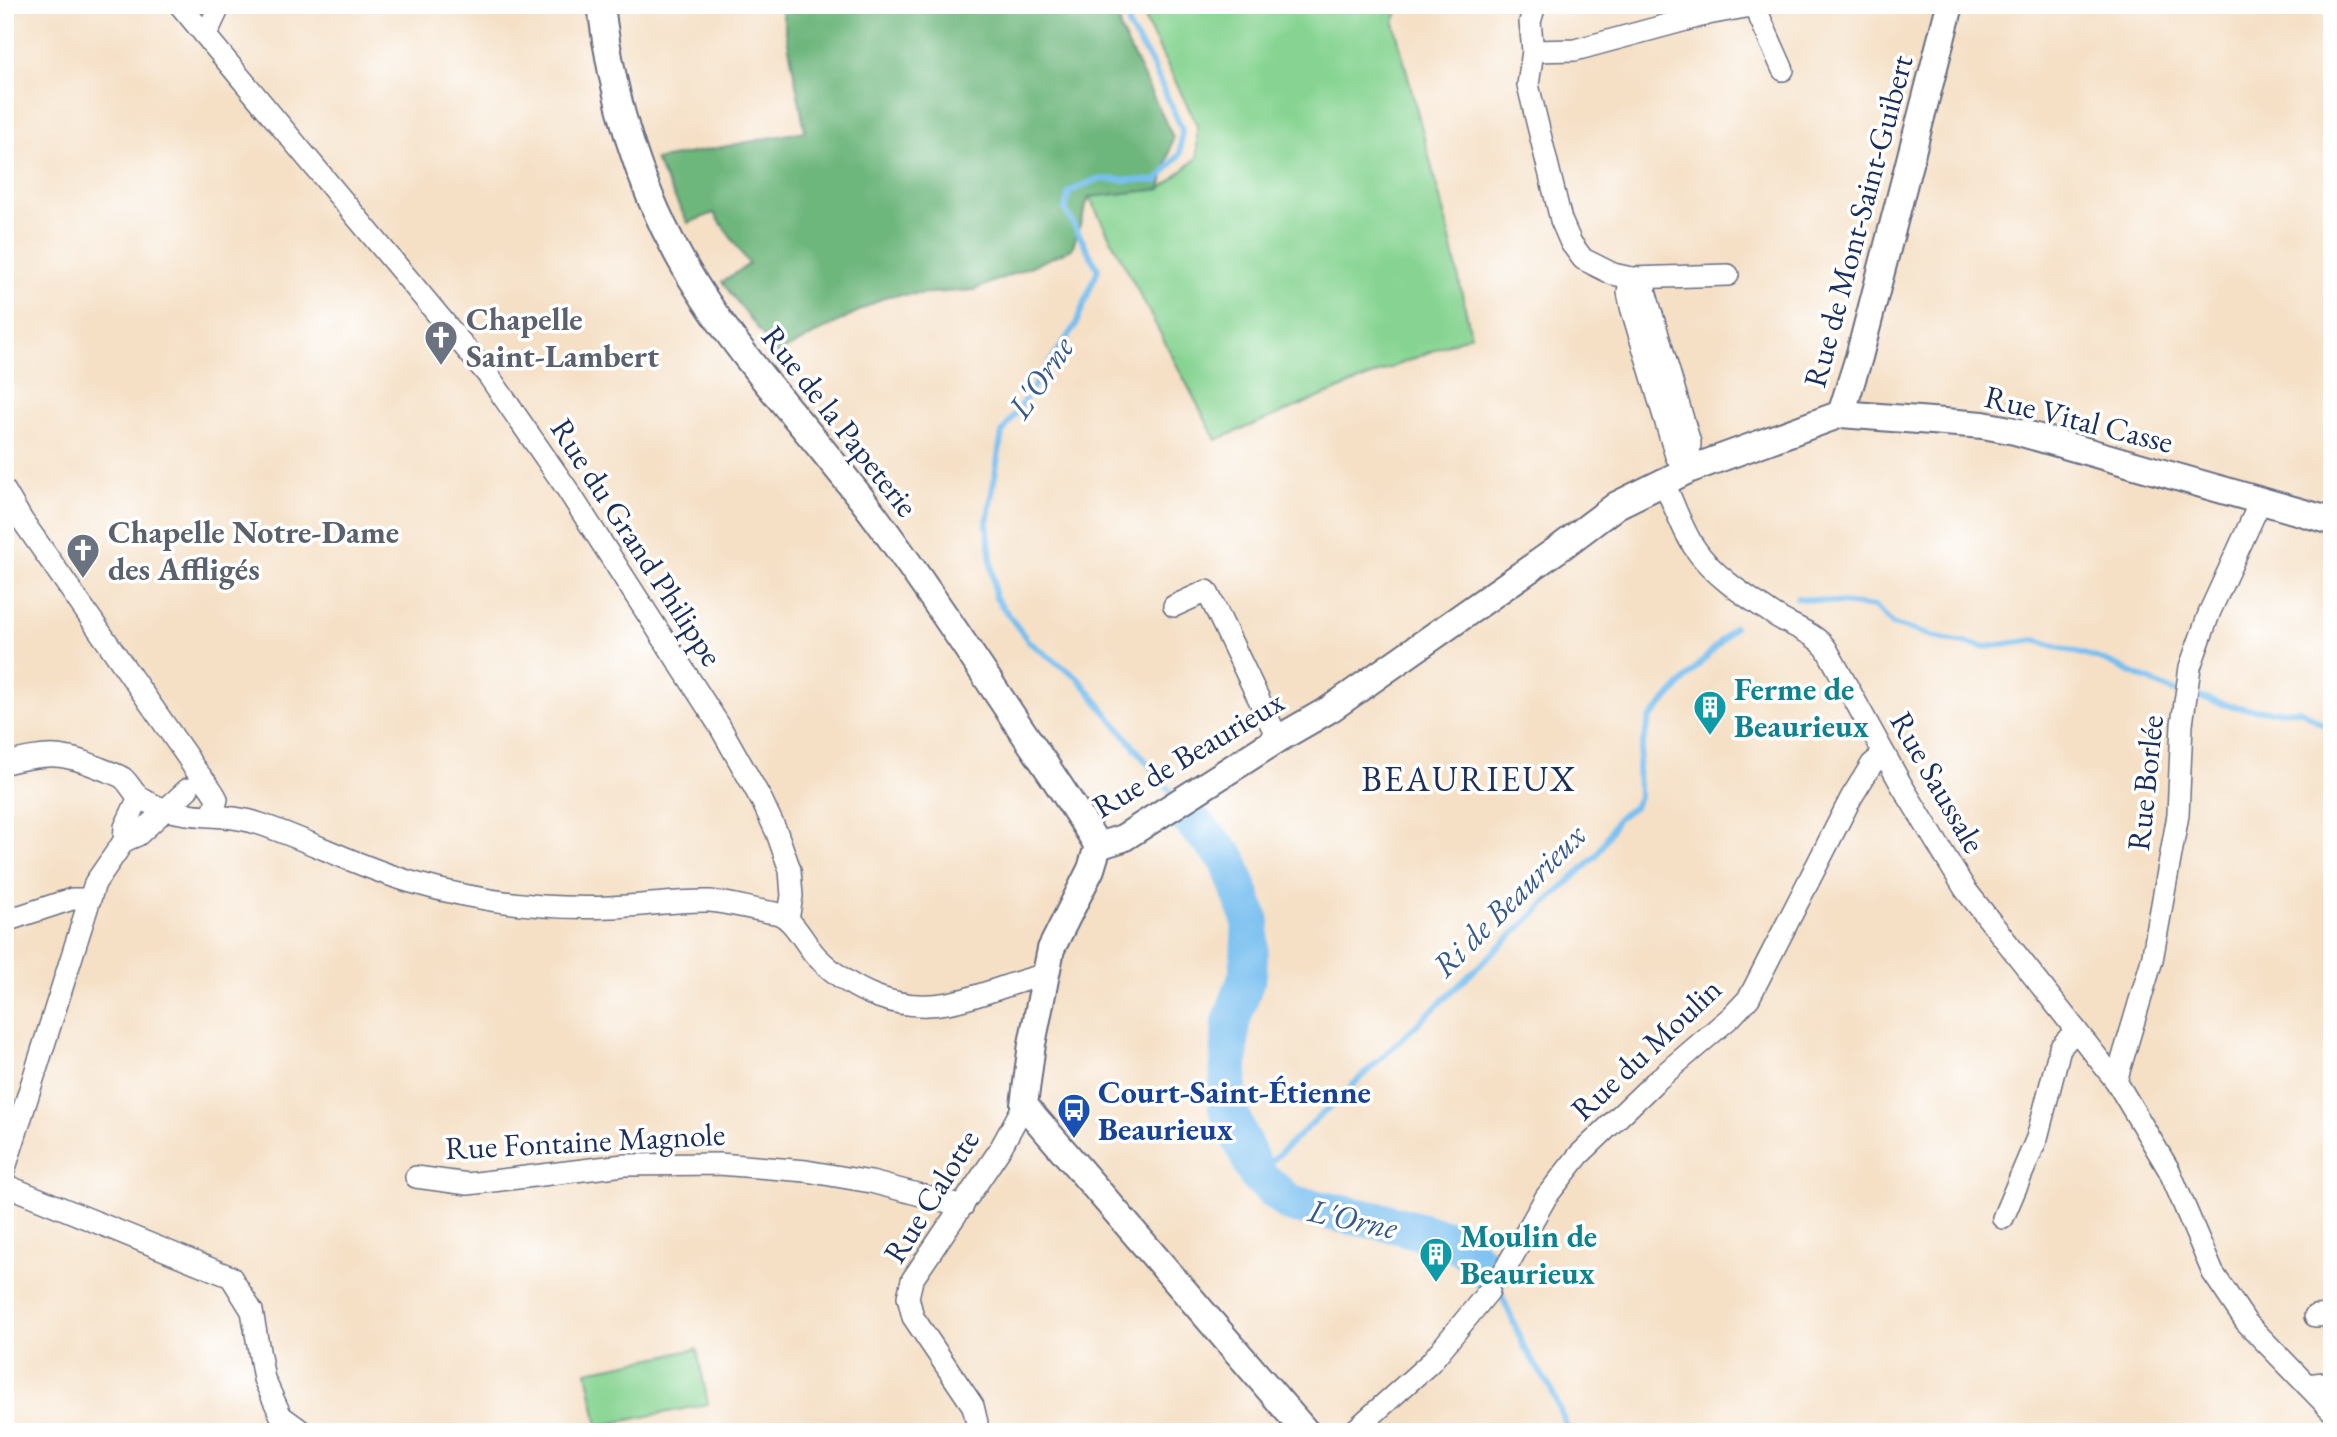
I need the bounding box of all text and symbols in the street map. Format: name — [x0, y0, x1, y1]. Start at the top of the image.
street label: Rue de Mont-Saint-Guibert — [1793, 50, 1923, 392]
place label: Chapelle Saint-Lambert — [466, 298, 659, 377]
street label: Rue de la Papeterie — [752, 317, 928, 525]
church icon: Chapelle Saint-Lambert — [422, 318, 460, 367]
water label: L'Orne — [997, 327, 1084, 427]
street label: Rue Vital Casse — [1980, 375, 2178, 463]
street label: Rue du Grand Philippe — [541, 410, 733, 674]
place label: Chapelle Notre-Dame des Affligés — [108, 511, 399, 590]
church icon: Chapelle Notre-Dame des Affligés — [64, 531, 102, 580]
place label: Ferme de Beaurieux — [1734, 668, 1869, 747]
street label: Rue de Beaurieux — [1085, 680, 1292, 828]
building icon: Ferme de Beaurieux — [1691, 688, 1729, 737]
street label: Rue Saussale — [1881, 704, 1995, 860]
street label: Rue Borlée — [2117, 713, 2173, 853]
district label: BEAURIEUX — [1361, 756, 1577, 801]
water label: Ri de Beaurieux — [1422, 813, 1595, 986]
street label: Rue du Moulin — [1562, 968, 1730, 1130]
place label: Court-Saint-Étienne Beaurieux — [1098, 1071, 1371, 1150]
bus stop icon: Court-Saint-Étienne Beaurieux — [1055, 1091, 1093, 1140]
street label: Rue Fontaine Magnole — [444, 1113, 726, 1169]
street label: Rue Calotte — [873, 1121, 989, 1271]
water label: L'Orne — [1303, 1188, 1402, 1249]
place label: Moulin de Beaurieux — [1460, 1215, 1597, 1294]
building icon: Moulin de Beaurieux — [1417, 1235, 1455, 1284]

